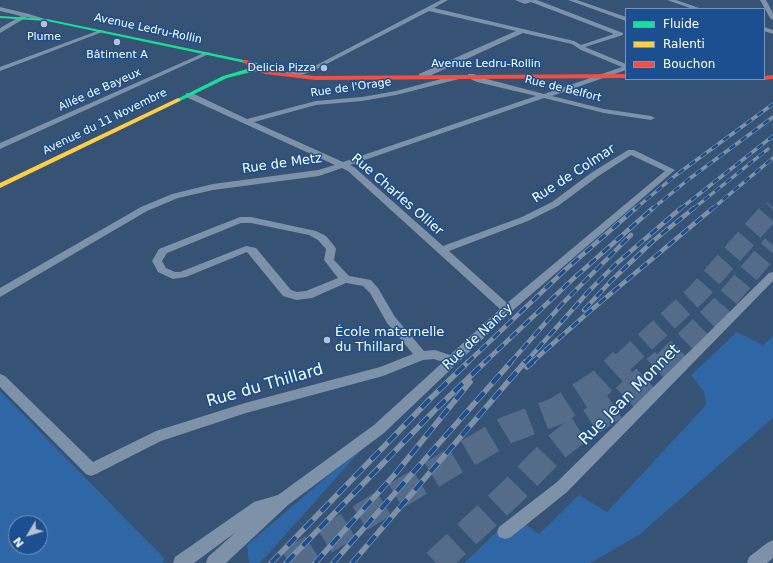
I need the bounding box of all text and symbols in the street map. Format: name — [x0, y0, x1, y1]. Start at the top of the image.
legend — [625, 8, 765, 80]
street label: Avenue Ledru-Rollin — [93, 11, 203, 47]
text: Fluide — [663, 17, 699, 31]
marker: Plume — [39, 19, 49, 29]
place label: Plume — [27, 30, 61, 44]
marker: Bâtiment A — [112, 37, 122, 47]
text: Ralenti — [663, 37, 705, 51]
place label: Bâtiment A — [86, 48, 148, 62]
street label: Avenue Ledru-Rollin — [431, 57, 541, 71]
text: Bouchon — [663, 57, 715, 71]
place label: Delicia Pizza — [248, 61, 316, 75]
marker: Delicia Pizza — [319, 63, 329, 73]
street label: Allée de Bayeux — [57, 66, 143, 114]
street label: Rue de Belfort — [523, 73, 603, 105]
street label: Rue de l'Orage — [310, 76, 392, 100]
street label: Avenue du 11 Novembre — [41, 86, 169, 158]
street label: Rue de Colmar — [530, 141, 618, 207]
street label: Rue de Metz — [241, 151, 323, 177]
street label: Rue Charles Ollier — [348, 151, 446, 239]
street label: Rue de Nancy — [440, 301, 516, 373]
place label: École maternelle du Thillard — [335, 325, 444, 356]
marker: École maternelle du Thillard — [322, 335, 332, 345]
street label: Rue Jean Monnet — [575, 340, 685, 450]
street label: Rue du Thillard — [205, 360, 325, 412]
north arrow — [8, 515, 48, 555]
text: N — [11, 534, 27, 550]

